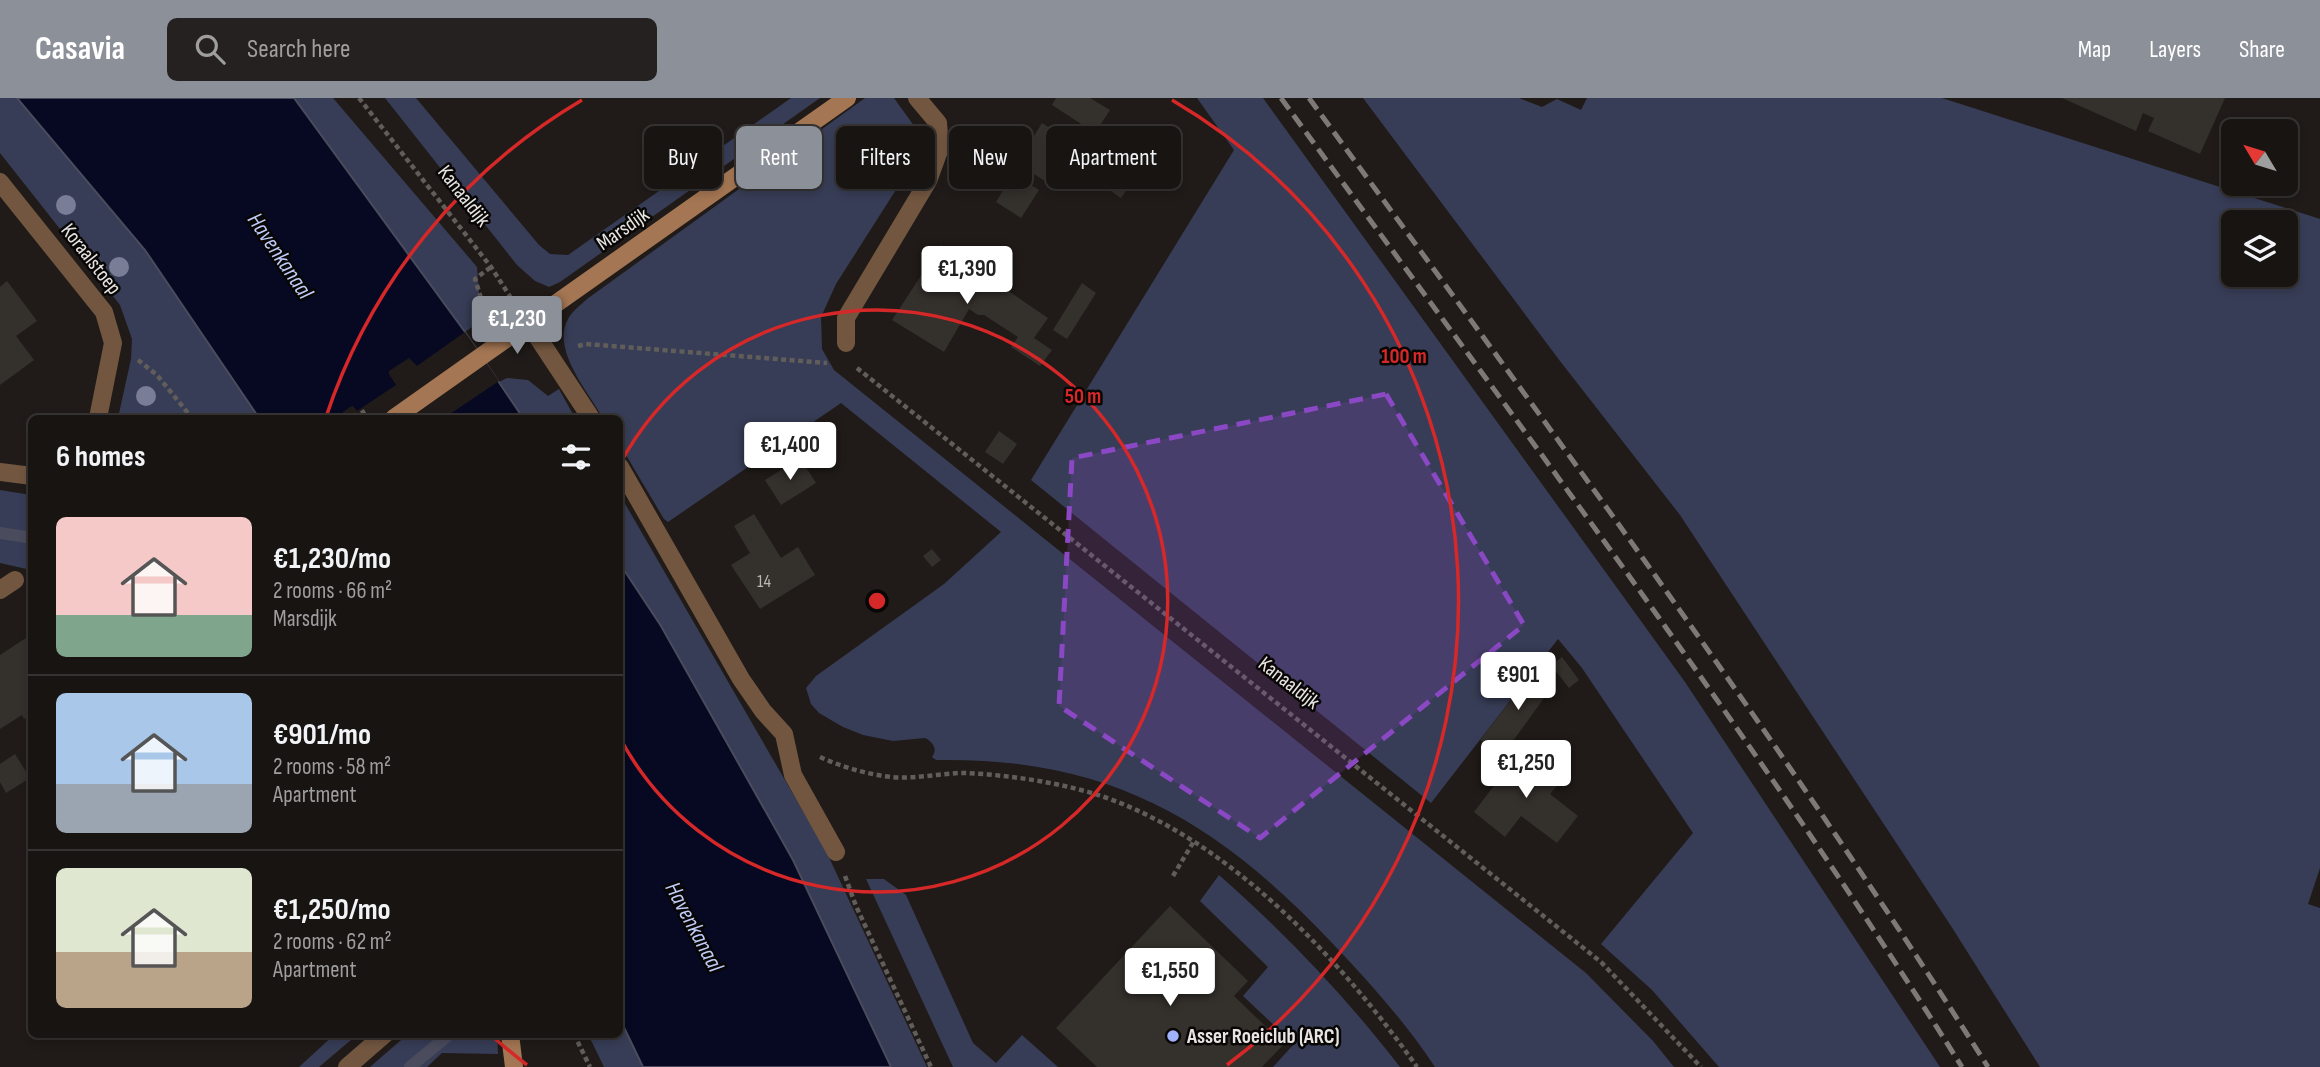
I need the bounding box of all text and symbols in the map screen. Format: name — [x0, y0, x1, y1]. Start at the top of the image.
search box — [167, 18, 657, 81]
text: Casavia — [35, 29, 125, 69]
icon: search — [191, 30, 229, 68]
text: Search here — [247, 34, 350, 65]
text: Map — [2078, 35, 2111, 64]
text: Layers — [2149, 35, 2201, 64]
text: Share — [2239, 35, 2285, 64]
north arrow — [2221, 119, 2298, 196]
map controls — [2221, 119, 2298, 287]
chip: Buy — [644, 126, 722, 189]
chip: Rent — [736, 126, 822, 189]
chip: Filters — [836, 126, 935, 189]
chip: New — [949, 126, 1032, 189]
chip: Apartment — [1046, 126, 1181, 189]
street label: Kanaaldijk — [432, 160, 496, 232]
street label: Marsdijk — [592, 202, 654, 256]
water label: Havenkanaal — [241, 208, 319, 305]
button: layers — [2221, 210, 2298, 287]
street label: Koraalstoep — [56, 219, 126, 299]
pin: €1,390 — [910, 246, 1024, 306]
text: €1,390 — [938, 255, 996, 283]
pin: €1,230 — [460, 296, 574, 356]
text: €1,230 — [488, 305, 546, 333]
text: 100 m — [1381, 344, 1427, 369]
text: 50 m — [1065, 384, 1101, 409]
pin: €1,400 — [733, 422, 847, 482]
text: €1,400 — [760, 431, 820, 459]
icon: filters — [557, 438, 595, 476]
text: 6 homes — [56, 439, 145, 475]
text: €1,230/mo — [273, 541, 391, 577]
icon: home — [112, 545, 196, 629]
house number: 14 — [757, 571, 771, 592]
text: 2 rooms · 66 m² — [273, 577, 392, 605]
centre of rings — [865, 589, 889, 613]
text: Marsdijk — [273, 605, 337, 633]
street label: Kanaaldijk — [1253, 651, 1325, 715]
pin: €901 — [1477, 652, 1559, 712]
text: €901 — [1497, 661, 1539, 689]
text: €901/mo — [273, 717, 371, 753]
icon: home — [112, 721, 196, 805]
pin: €1,250 — [1469, 740, 1583, 800]
text: €1,250 — [1497, 749, 1555, 777]
text: 2 rooms · 58 m² — [273, 753, 391, 781]
text: Apartment — [273, 781, 357, 809]
water label: Havenkanaal — [659, 877, 730, 977]
text: €1,250/mo — [273, 892, 391, 928]
icon: home — [112, 896, 196, 980]
text: 2 rooms · 62 m² — [273, 928, 392, 956]
pin: €1,550 — [1113, 948, 1227, 1008]
text: Apartment — [273, 956, 357, 984]
text: €1,550 — [1141, 957, 1199, 985]
place label: Asser Roeiclub (ARC) — [1186, 1024, 1340, 1049]
marker: Asser Roeiclub (ARC) — [1165, 1028, 1181, 1044]

